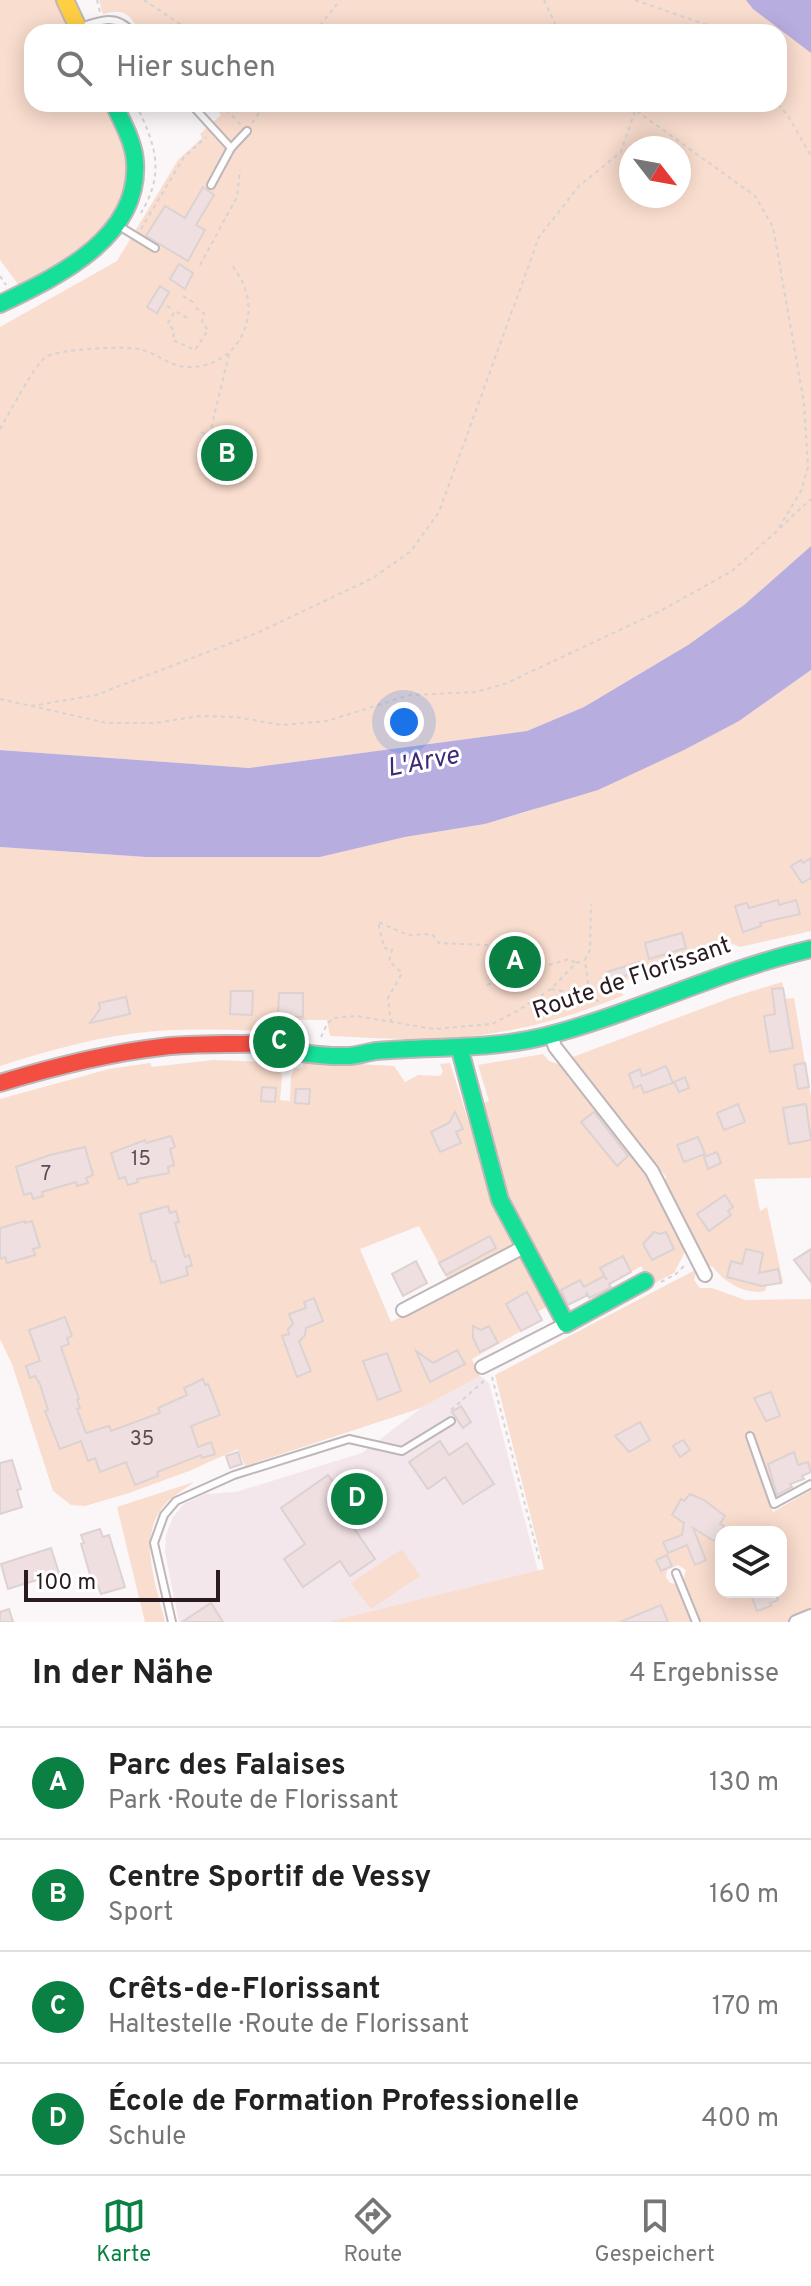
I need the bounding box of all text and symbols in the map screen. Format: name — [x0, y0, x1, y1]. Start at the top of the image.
search box — [24, 24, 787, 112]
icon: search — [52, 46, 96, 90]
text: Hier suchen — [116, 50, 276, 87]
north arrow — [619, 136, 691, 208]
pin: B — [201, 425, 253, 485]
your location — [384, 702, 424, 742]
water label: L'Arve — [384, 740, 462, 786]
street label: Route de Florissant — [529, 931, 735, 1027]
pin: A — [489, 932, 541, 992]
pin: C — [253, 1012, 305, 1072]
house number: 15 — [131, 1147, 151, 1173]
house number: 7 — [41, 1162, 51, 1188]
house number: 35 — [130, 1427, 154, 1453]
pin: D — [331, 1469, 383, 1529]
map controls — [715, 1526, 787, 1598]
button: layers — [715, 1526, 787, 1598]
scale bar — [24, 1566, 220, 1602]
text: 100 m — [36, 1570, 96, 1597]
text: In der Nähe — [32, 1653, 214, 1696]
text: 4 Ergebnisse — [629, 1658, 779, 1691]
text: Parc des Falaises — [108, 1748, 346, 1785]
text: A — [49, 1767, 67, 1800]
text: 130 m — [709, 1767, 779, 1800]
text: Park · Route de Florissant — [108, 1785, 399, 1818]
text: Centre Sportif de Vessy — [108, 1860, 431, 1897]
text: B — [49, 1879, 67, 1912]
text: 160 m — [709, 1879, 779, 1912]
text: Sport — [108, 1897, 173, 1930]
text: Crêts-de-Florissant — [108, 1972, 381, 2009]
text: C — [50, 1991, 66, 2024]
text: 170 m — [712, 1991, 779, 2024]
text: Haltestelle · Route de Florissant — [108, 2009, 469, 2042]
text: École de Formation Professionelle — [108, 2084, 579, 2121]
text: D — [49, 2103, 67, 2136]
text: 400 m — [702, 2103, 779, 2136]
text: Schule — [108, 2121, 186, 2154]
tab: Karte — [96, 2194, 151, 2269]
tab: Route — [343, 2194, 402, 2269]
tab: Gespeichert — [595, 2194, 715, 2269]

